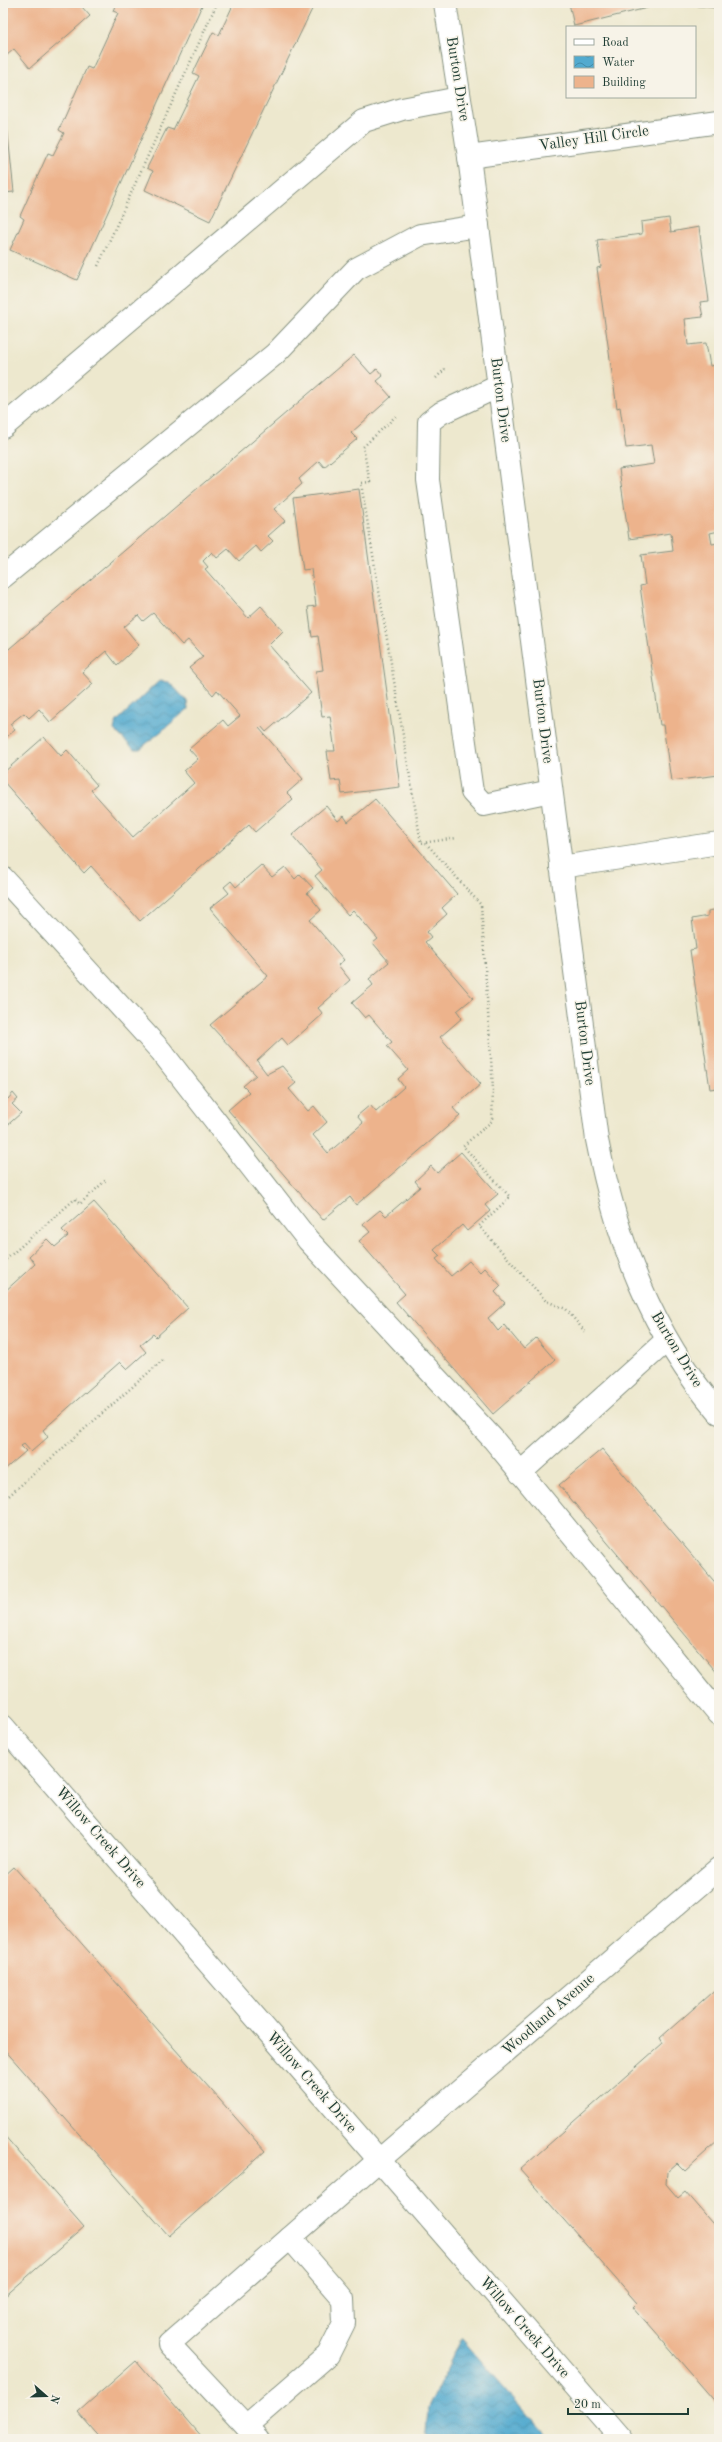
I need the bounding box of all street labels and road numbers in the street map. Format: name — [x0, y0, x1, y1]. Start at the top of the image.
street label: Burton Drive — [443, 36, 471, 123]
street label: Valley Hill Circle — [538, 124, 650, 154]
street label: Burton Drive — [487, 357, 513, 443]
street label: Burton Drive — [529, 678, 555, 764]
street label: Burton Drive — [571, 1000, 597, 1086]
street label: Burton Drive — [648, 1309, 705, 1391]
street label: Willow Creek Drive — [52, 1785, 148, 1892]
street label: Woodland Avenue — [500, 1971, 598, 2059]
street label: Willow Creek Drive — [263, 2030, 359, 2137]
street label: Willow Creek Drive — [476, 2275, 572, 2382]

